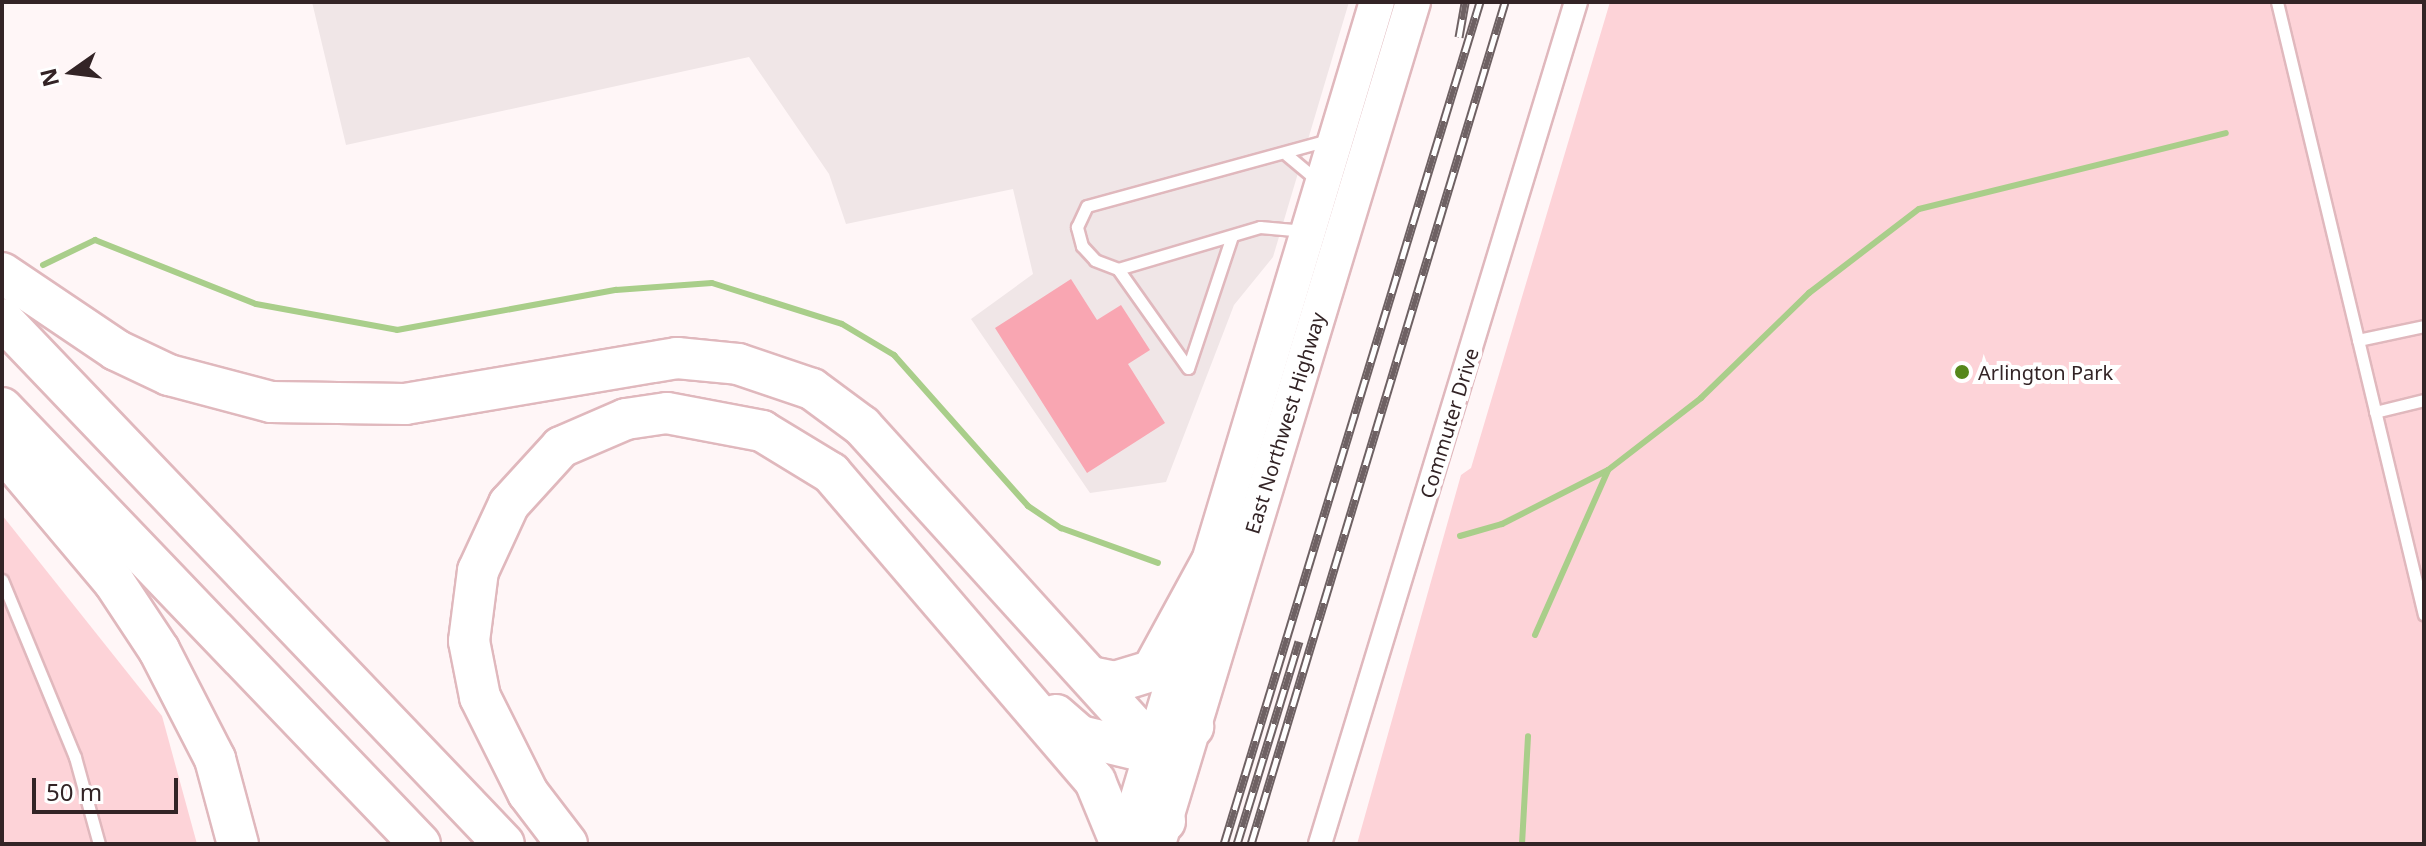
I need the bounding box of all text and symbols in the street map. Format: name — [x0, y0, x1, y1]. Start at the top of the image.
north arrow — [32, 32, 112, 112]
text: N — [32, 66, 65, 90]
street label: East Northwest Highway — [1240, 309, 1330, 537]
street label: Commuter Drive — [1415, 345, 1483, 501]
place label: Arlington Park — [1978, 360, 2113, 384]
marker: Arlington Park — [1953, 363, 1971, 381]
scale bar — [36, 762, 182, 812]
text: 50 m — [46, 775, 102, 808]

